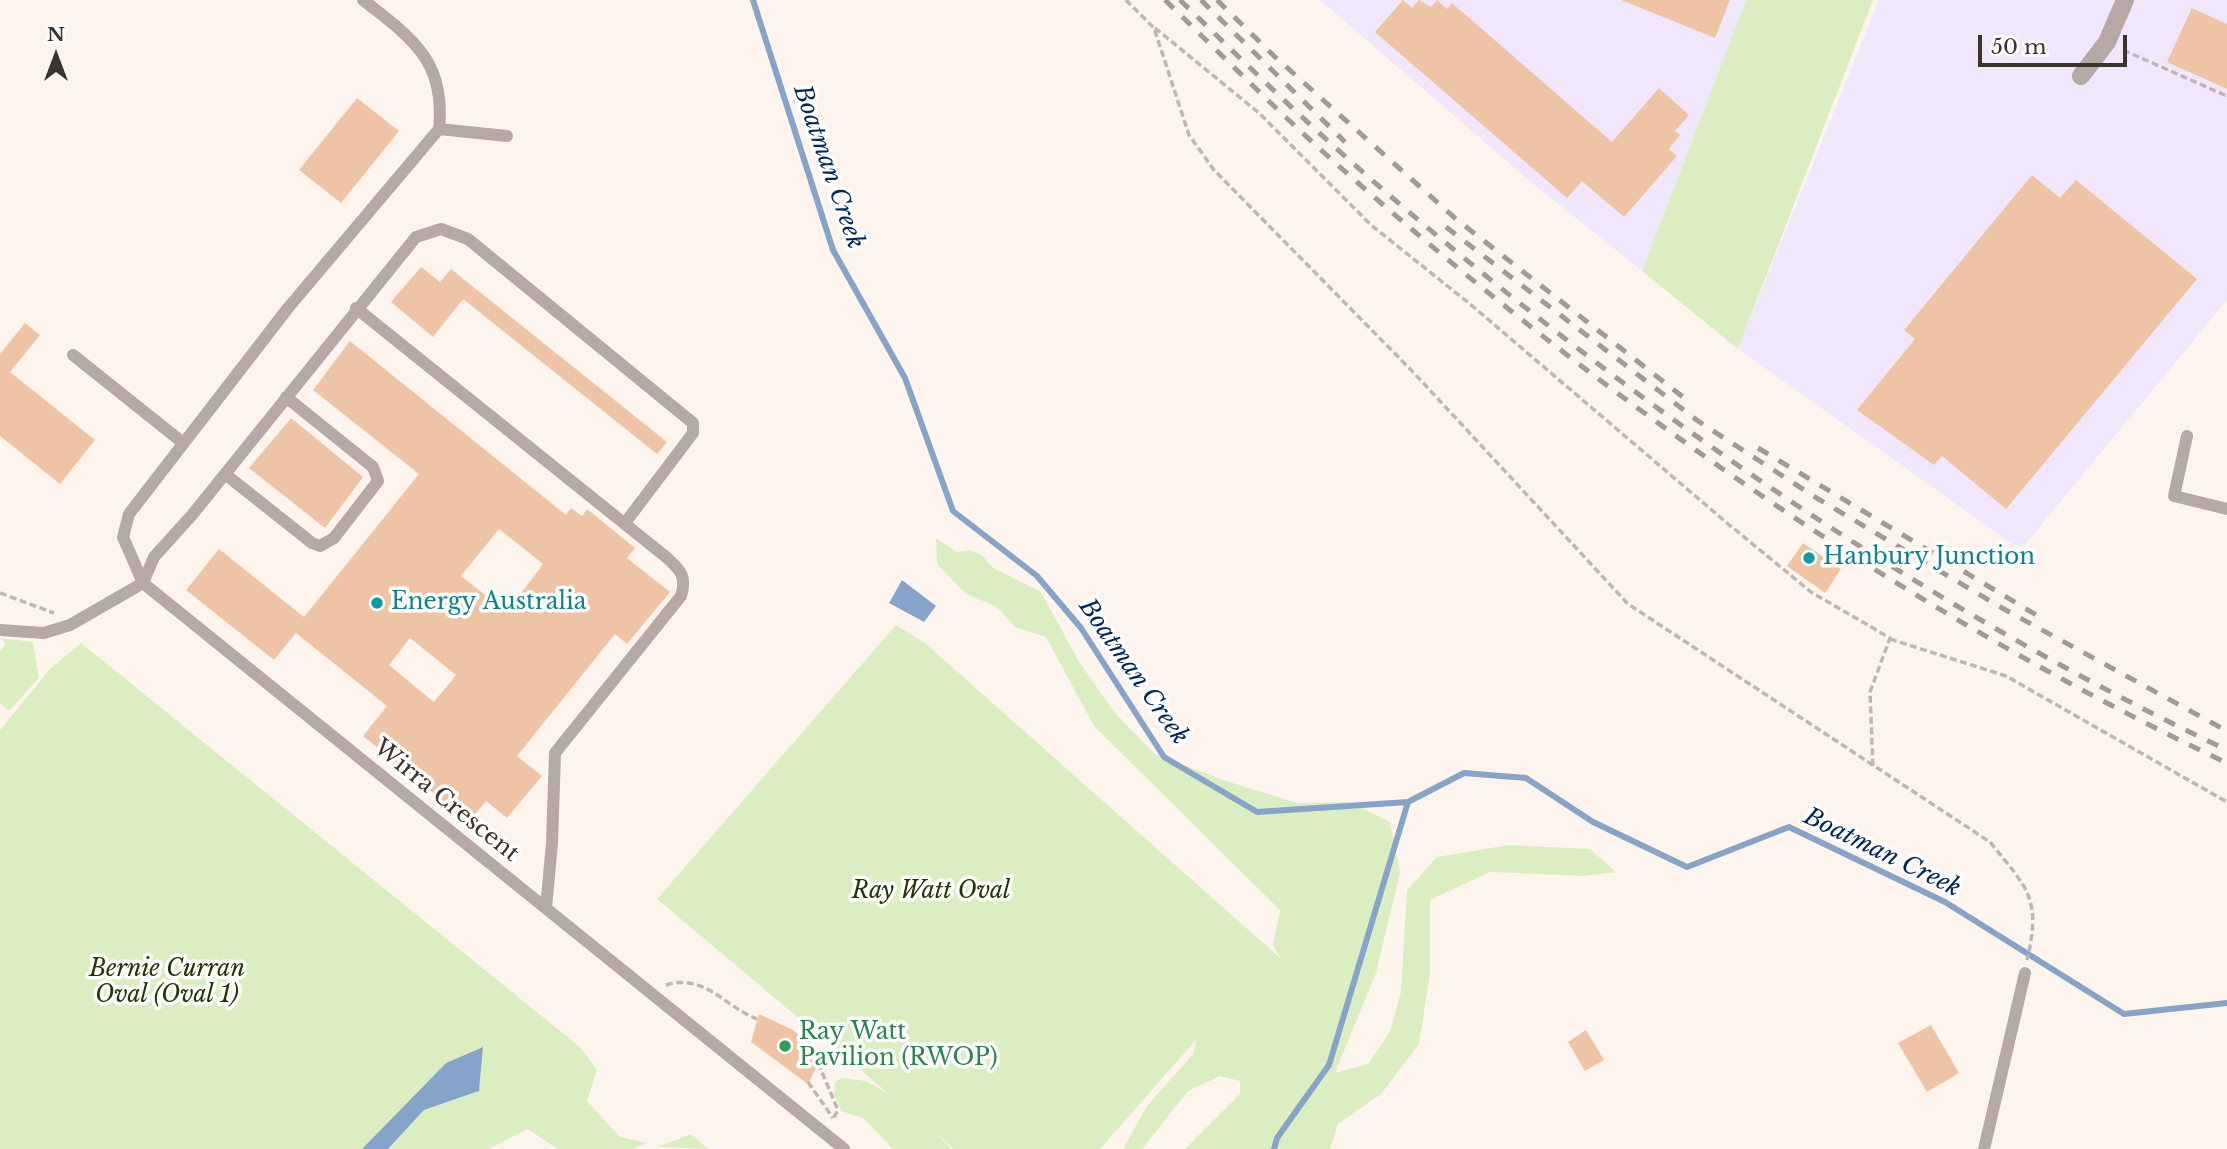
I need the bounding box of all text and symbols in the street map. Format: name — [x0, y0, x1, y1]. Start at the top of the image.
north arrow — [21, 21, 91, 91]
scale bar — [1982, 21, 2131, 65]
text: N — [47, 23, 65, 46]
text: 50 m — [1991, 34, 2046, 60]
water label: Boatman Creek — [787, 81, 869, 253]
place label: Hanbury Junction — [1823, 544, 2035, 572]
marker: Hanbury Junction — [1801, 550, 1817, 566]
place label: Energy Australia — [391, 589, 587, 617]
water label: Boatman Creek — [1072, 594, 1194, 750]
marker: Energy Australia — [369, 595, 385, 611]
street label: Wirra Crescent — [368, 734, 524, 868]
water label: Boatman Creek — [1799, 803, 1965, 903]
park label: Ray Watt Oval — [852, 878, 1010, 906]
park label: Bernie Curran Oval (Oval 1) — [89, 956, 245, 1010]
place label: Ray Watt Pavilion (RWOP) — [799, 1019, 998, 1073]
marker: Ray Watt Pavilion (RWOP) — [777, 1038, 793, 1054]

